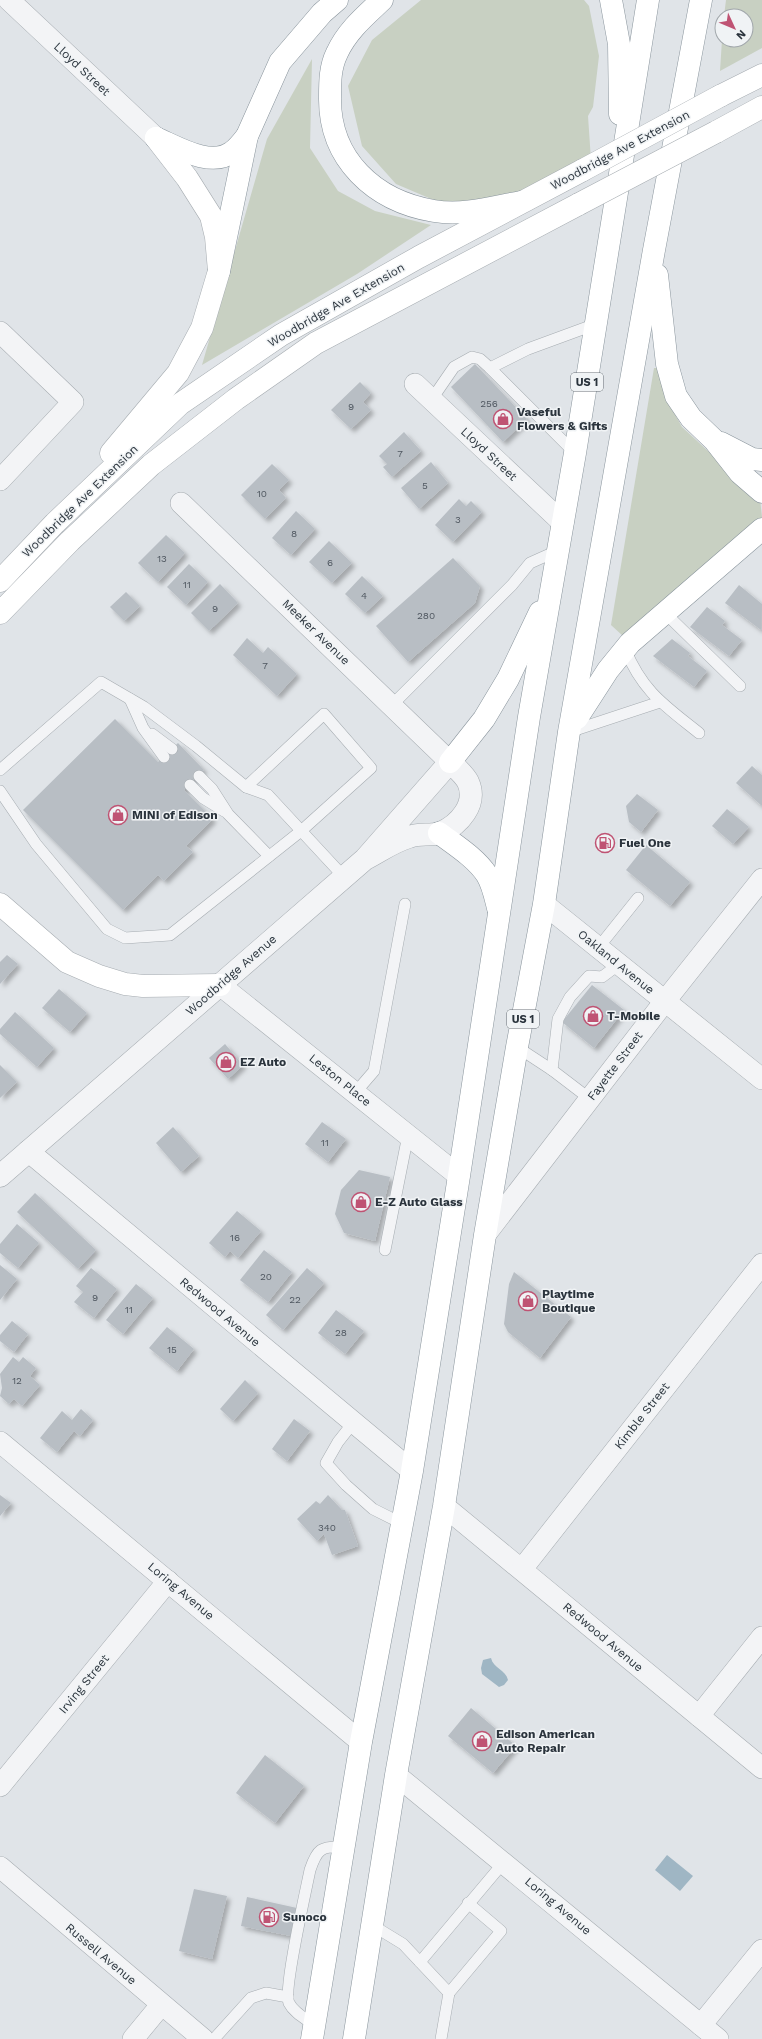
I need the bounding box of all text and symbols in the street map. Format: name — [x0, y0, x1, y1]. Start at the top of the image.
north arrow — [714, 8, 754, 48]
text: N — [733, 27, 748, 42]
street label: Lloyd Street — [51, 39, 113, 99]
street label: Woodbridge Ave Extension — [548, 107, 692, 193]
street label: Woodbridge Ave Extension — [265, 260, 407, 350]
road number: US 1 — [571, 373, 603, 391]
house number: 256 — [480, 398, 498, 409]
house number: 9 — [348, 401, 354, 412]
place label: Vaseful Flowers & Gifts — [517, 405, 608, 433]
shop icon: Vaseful Flowers & Gifts — [492, 408, 514, 430]
street label: Lloyd Street — [458, 424, 520, 484]
street label: Woodbridge Ave Extension — [19, 442, 141, 560]
house number: 7 — [397, 448, 403, 459]
house number: 5 — [422, 480, 428, 491]
house number: 10 — [257, 488, 267, 499]
house number: 3 — [455, 514, 461, 525]
house number: 8 — [291, 528, 297, 539]
house number: 13 — [157, 553, 167, 564]
house number: 6 — [327, 557, 333, 568]
house number: 11 — [183, 579, 191, 590]
house number: 4 — [361, 590, 367, 601]
street label: Meeker Avenue — [279, 596, 353, 668]
house number: 9 — [212, 603, 218, 614]
house number: 280 — [417, 610, 435, 621]
house number: 7 — [262, 660, 268, 671]
shop icon: MINI of Edison — [107, 804, 129, 826]
place label: MINI of Edison — [132, 808, 218, 822]
fuel station icon: Fuel One — [594, 832, 616, 854]
place label: Fuel One — [619, 836, 671, 850]
street label: Oakland Avenue — [575, 927, 657, 997]
street label: Woodbridge Avenue — [183, 932, 279, 1018]
shop icon: T-Mobile — [582, 1005, 604, 1027]
place label: T-Mobile — [607, 1009, 660, 1023]
road number: US 1 — [507, 1010, 539, 1028]
street label: Fayette Street — [585, 1029, 645, 1103]
shop icon: EZ Auto — [215, 1051, 237, 1073]
street label: Leston Place — [306, 1051, 374, 1109]
place label: EZ Auto — [240, 1055, 286, 1069]
house number: 11 — [321, 1137, 329, 1148]
shop icon: E-Z Auto Glass — [350, 1191, 372, 1213]
place label: E-Z Auto Glass — [375, 1195, 463, 1209]
house number: 16 — [230, 1232, 240, 1243]
house number: 20 — [260, 1271, 272, 1282]
street label: Redwood Avenue — [177, 1274, 263, 1350]
place label: Playtime Boutique — [542, 1287, 596, 1315]
shop icon: Playtime Boutique — [517, 1290, 539, 1312]
house number: 9 — [92, 1292, 98, 1303]
house number: 22 — [289, 1294, 301, 1305]
house number: 11 — [125, 1304, 133, 1315]
house number: 28 — [335, 1327, 347, 1338]
house number: 15 — [167, 1344, 177, 1355]
house number: 12 — [12, 1375, 22, 1386]
street label: Kimble Street — [612, 1380, 672, 1452]
house number: 340 — [318, 1522, 336, 1533]
street label: Loring Avenue — [145, 1559, 217, 1623]
street label: Redwood Avenue — [560, 1599, 646, 1675]
street label: Irving Street — [56, 1652, 112, 1716]
place label: Edison American Auto Repair — [496, 1727, 595, 1755]
shop icon: Edison American Auto Repair — [471, 1730, 493, 1752]
street label: Loring Avenue — [522, 1874, 594, 1938]
fuel station icon: Sunoco — [258, 1906, 280, 1928]
place label: Sunoco — [283, 1910, 327, 1924]
street label: Russell Avenue — [63, 1920, 139, 1988]

